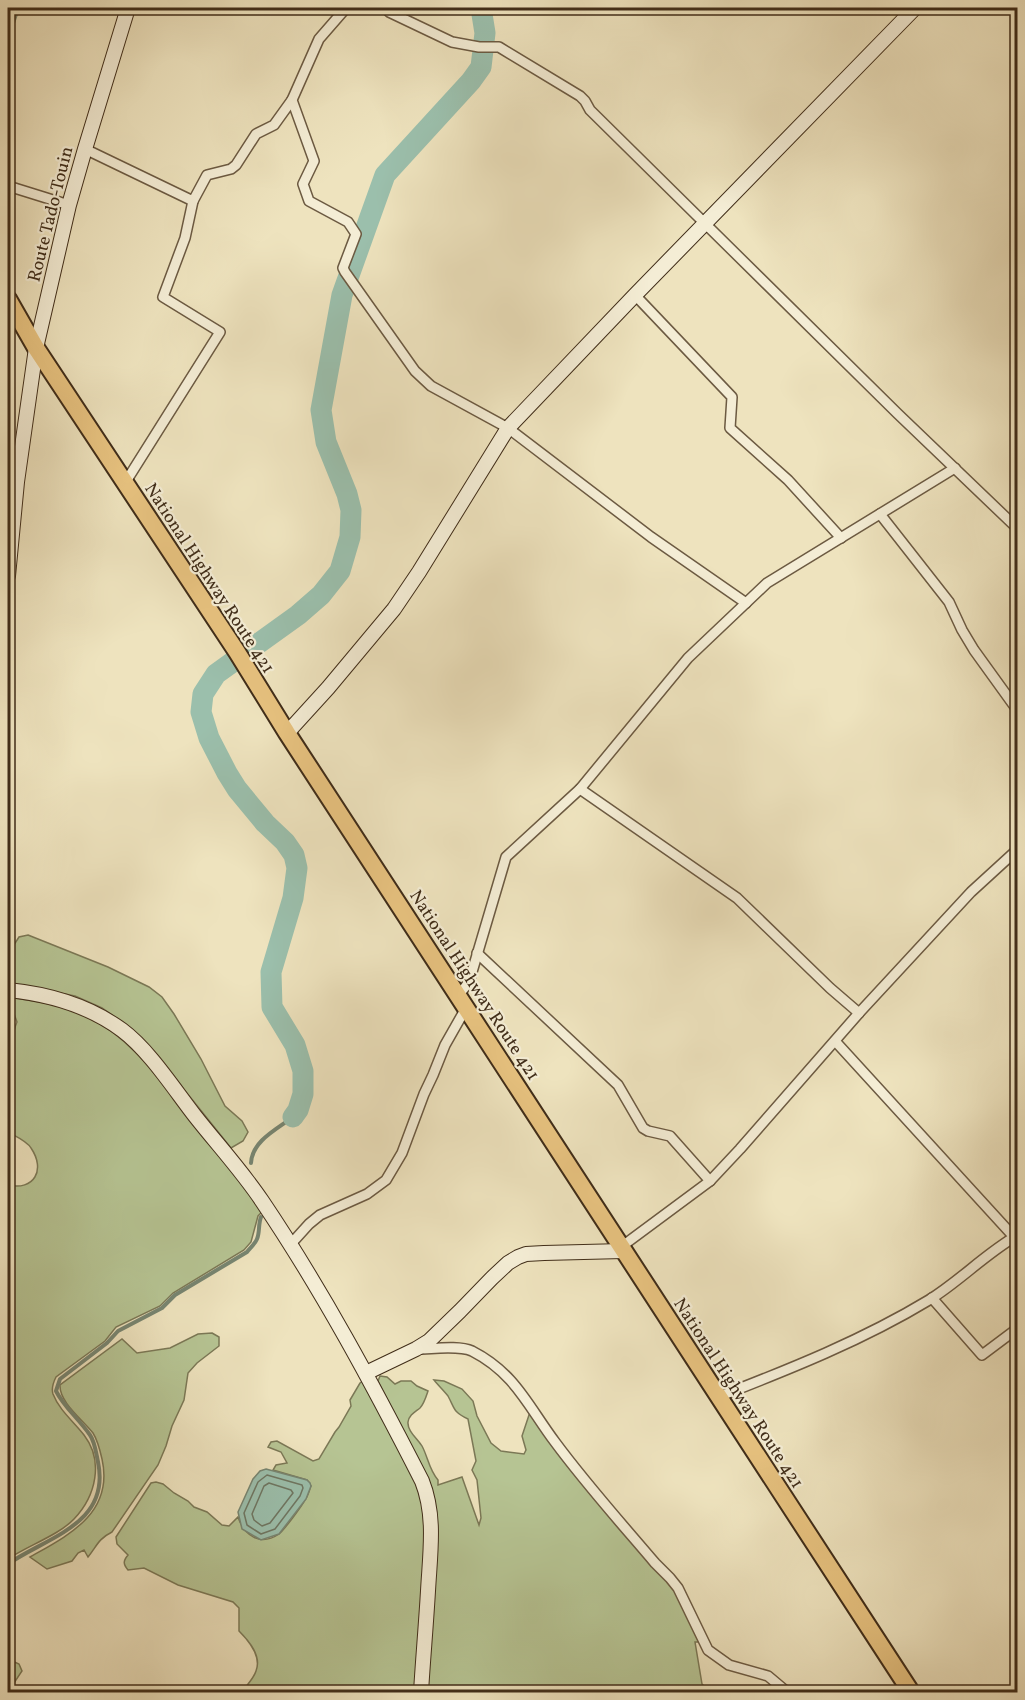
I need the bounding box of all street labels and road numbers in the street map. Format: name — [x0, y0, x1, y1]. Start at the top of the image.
street label: Route Tado-Touin — [23, 144, 80, 285]
street label: National Highway Route 421 — [138, 479, 280, 679]
street label: National Highway Route 421 — [403, 886, 545, 1086]
street label: National Highway Route 421 — [667, 1294, 809, 1494]

